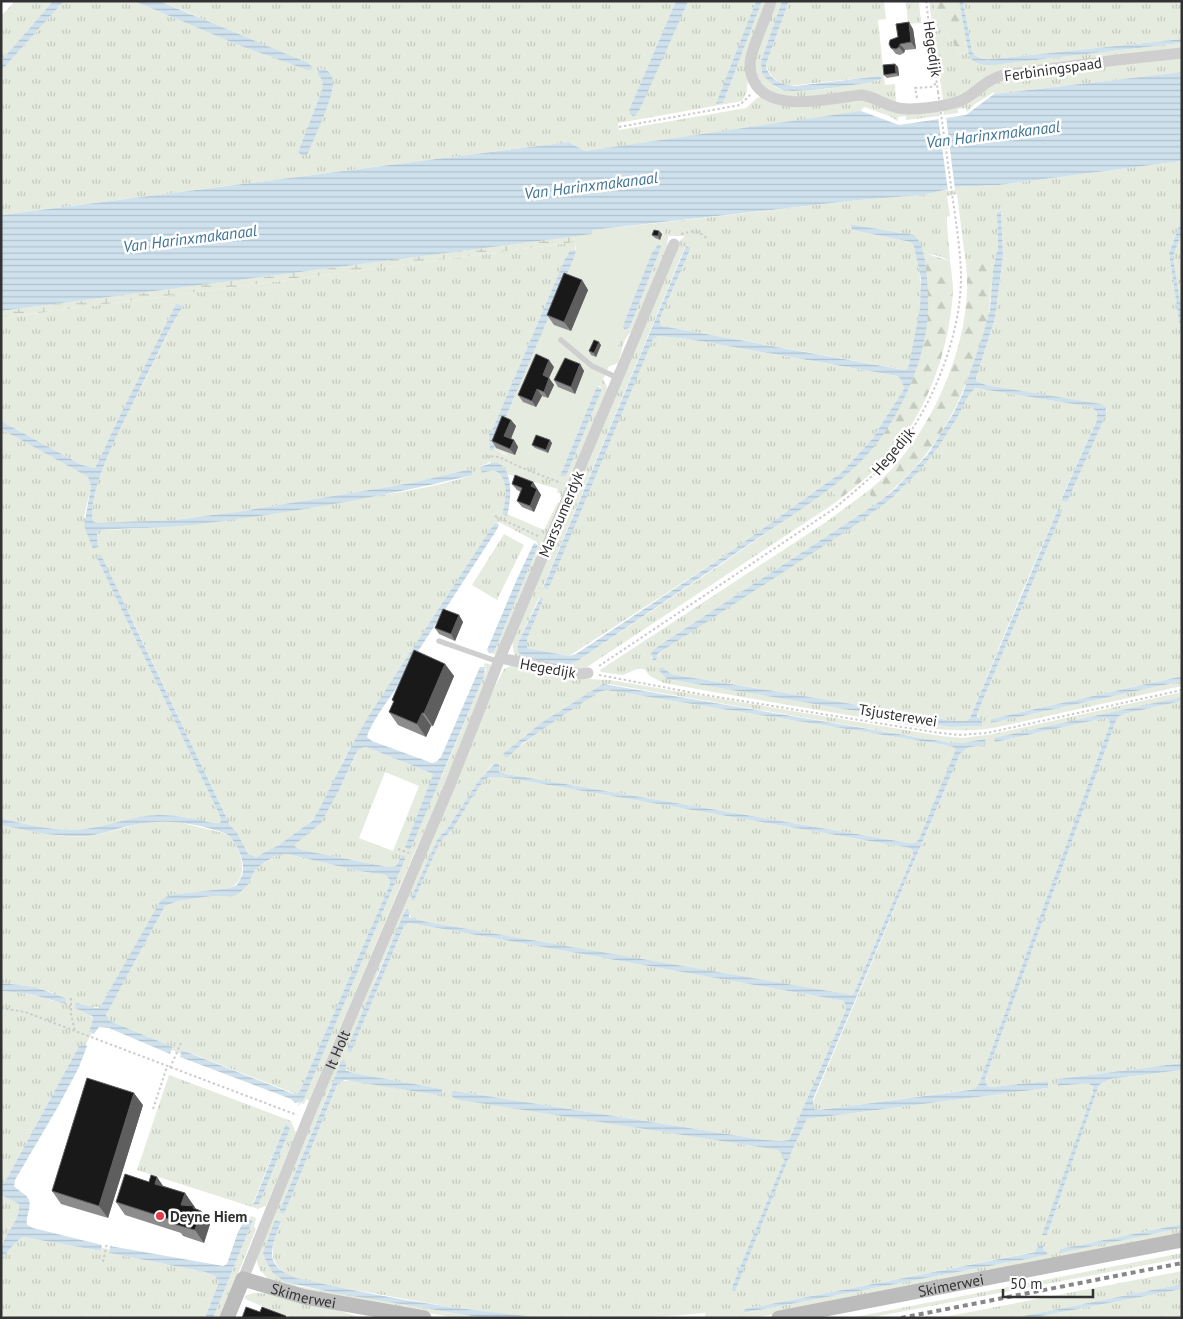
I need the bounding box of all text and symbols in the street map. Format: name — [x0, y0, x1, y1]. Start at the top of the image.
street label: Hegedijk — [920, 20, 946, 79]
street label: Ferbiningspaad — [1003, 53, 1103, 85]
water label: Van Harinxmakanaal — [925, 116, 1062, 152]
water label: Van Harinxmakanaal — [523, 167, 660, 203]
water label: Van Harinxmakanaal — [122, 220, 259, 256]
street label: Hegedijk — [868, 423, 919, 479]
street label: Marssumerdyk — [534, 467, 588, 560]
street label: Hegedijk — [519, 654, 578, 682]
street label: Tsjusterewei — [857, 699, 939, 731]
street label: It Holt — [320, 1027, 354, 1072]
place label: Deyne Hiem — [170, 1207, 247, 1226]
marker: Deyne Hiem — [154, 1210, 166, 1222]
scale bar — [1003, 1266, 1093, 1298]
street label: Skimerwei — [916, 1269, 985, 1300]
text: 50 m — [1010, 1274, 1043, 1293]
street label: Skimerwei — [269, 1278, 338, 1312]

